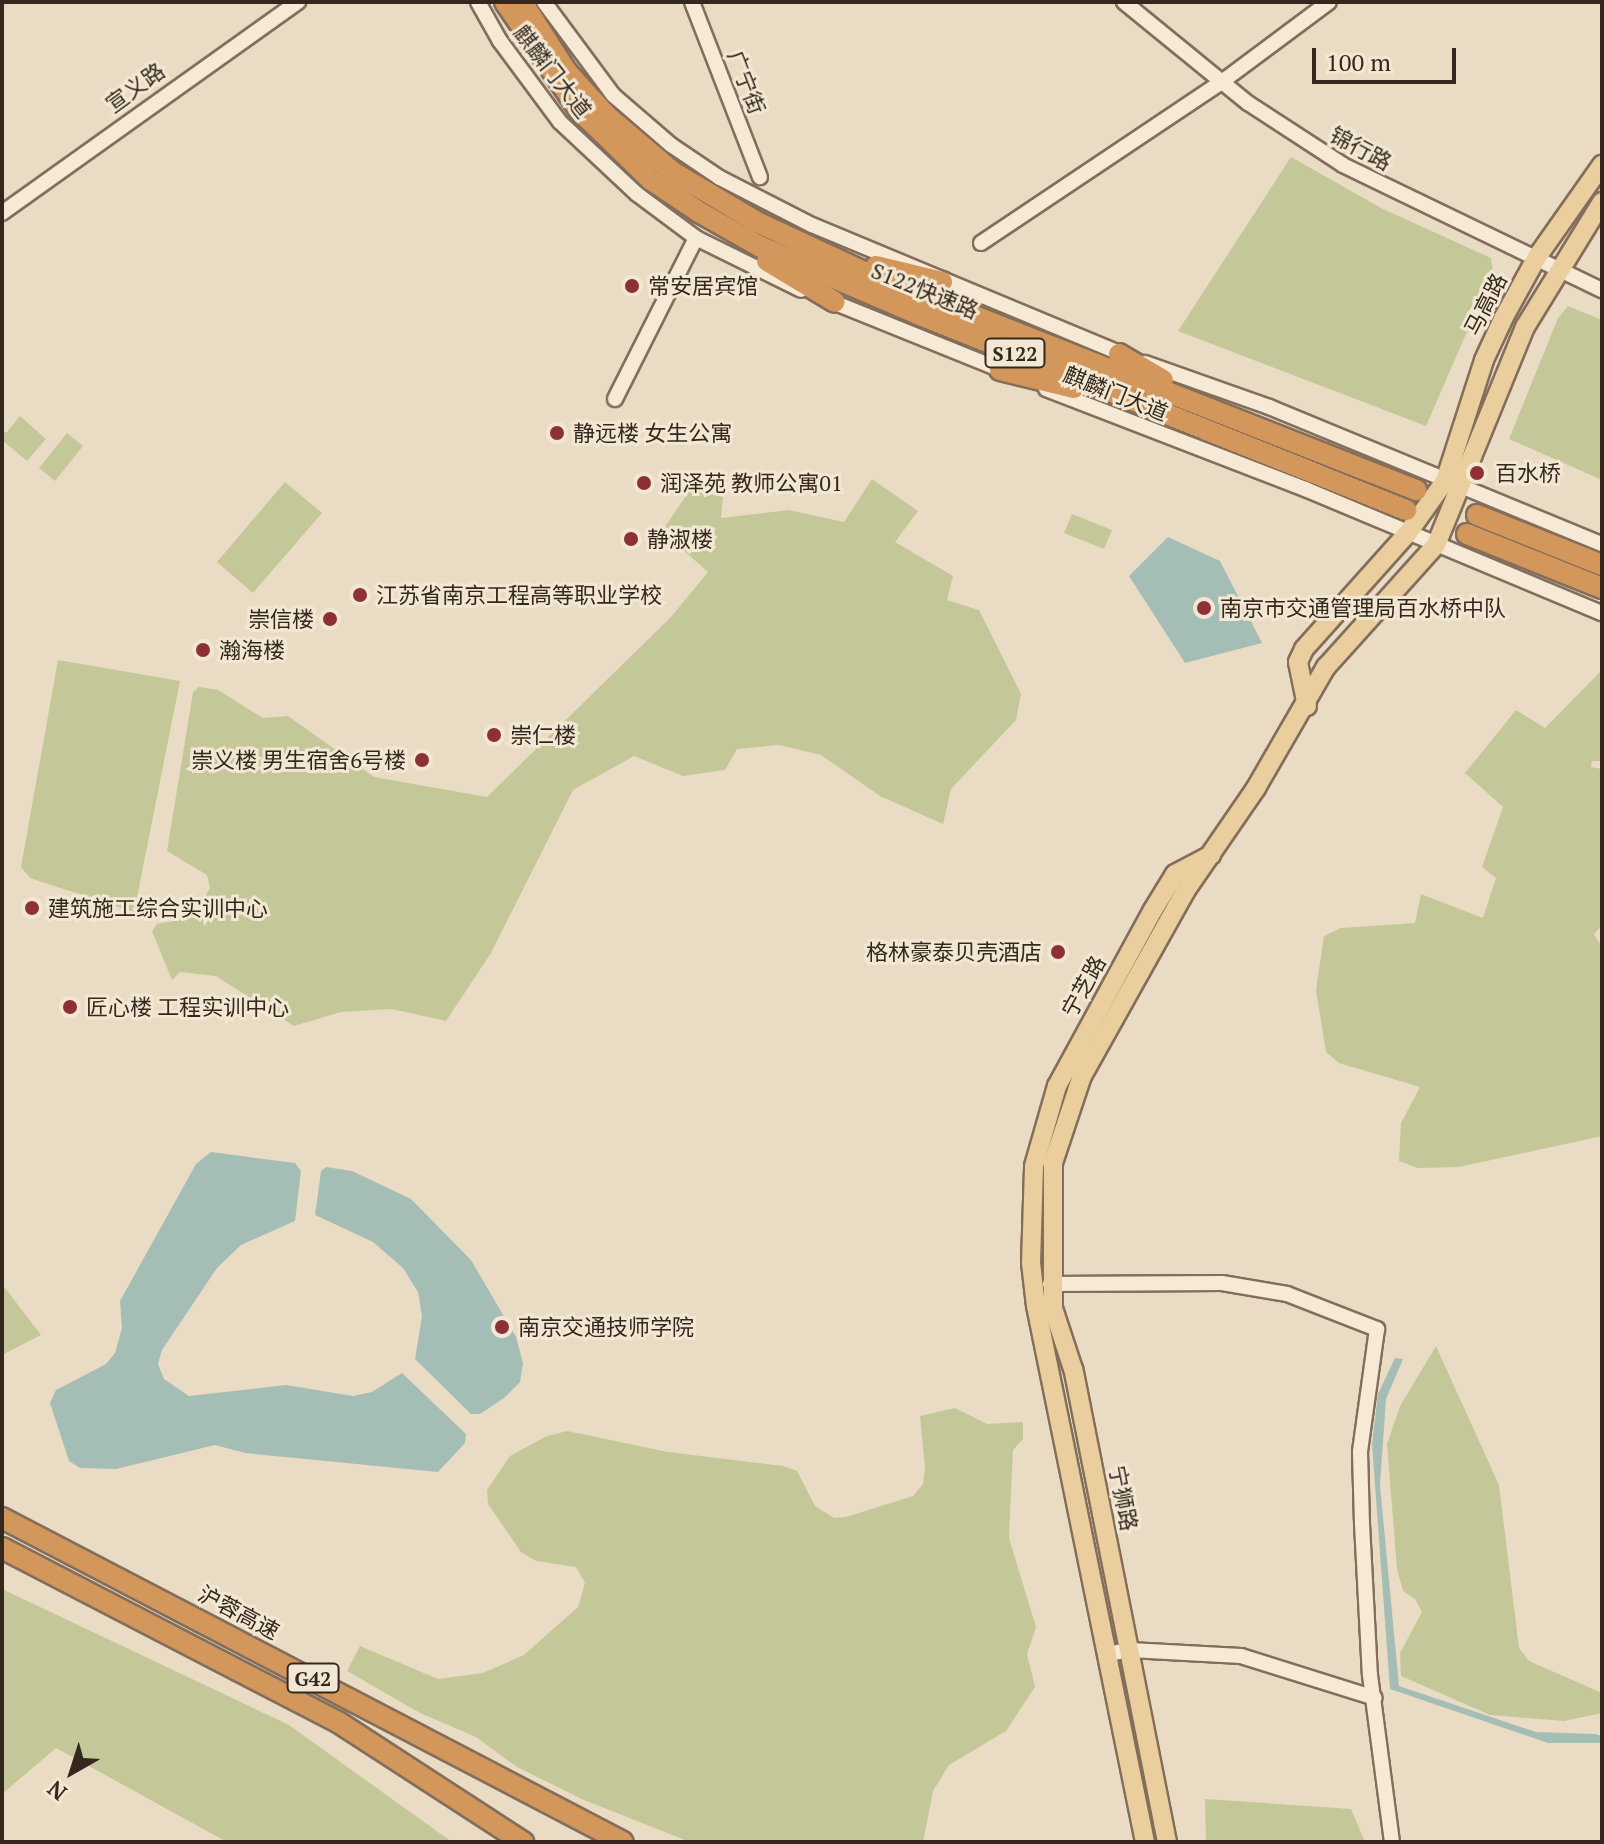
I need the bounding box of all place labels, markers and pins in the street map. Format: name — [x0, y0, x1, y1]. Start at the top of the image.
place label: 常安居宾馆 — [648, 273, 758, 299]
marker: 常安居宾馆 — [623, 277, 641, 295]
place label: 静远楼 女生公寓 — [573, 420, 732, 446]
marker: 静远楼 女生公寓 — [548, 424, 566, 442]
place label: 百水桥 — [1495, 460, 1561, 486]
marker: 百水桥 — [1466, 462, 1488, 484]
place label: 润泽苑 教师公寓01 — [660, 470, 843, 496]
marker: 润泽苑 教师公寓01 — [635, 474, 653, 492]
place label: 静淑楼 — [647, 526, 713, 552]
marker: 静淑楼 — [622, 530, 640, 548]
place label: 江苏省南京工程高等职业学校 — [376, 582, 662, 608]
marker: 江苏省南京工程高等职业学校 — [351, 586, 369, 604]
place label: 南京市交通管理局百水桥中队 — [1220, 595, 1506, 621]
marker: 南京市交通管理局百水桥中队 — [1195, 599, 1213, 617]
place label: 崇信楼 — [248, 606, 314, 632]
marker: 崇信楼 — [321, 610, 339, 628]
place label: 瀚海楼 — [219, 637, 285, 663]
marker: 瀚海楼 — [194, 641, 212, 659]
place label: 崇仁楼 — [510, 722, 576, 748]
marker: 崇仁楼 — [485, 726, 503, 744]
place label: 崇义楼 男生宿舍6号楼 — [191, 747, 406, 773]
marker: 崇义楼 男生宿舍6号楼 — [413, 751, 431, 769]
place label: 建筑施工综合实训中心 — [48, 895, 268, 921]
marker: 建筑施工综合实训中心 — [23, 899, 41, 917]
place label: 格林豪泰贝壳酒店 — [866, 939, 1042, 965]
marker: 格林豪泰贝壳酒店 — [1049, 943, 1067, 961]
place label: 匠心楼 工程实训中心 — [86, 994, 289, 1020]
marker: 匠心楼 工程实训中心 — [61, 998, 79, 1016]
place label: 南京交通技师学院 — [518, 1314, 694, 1340]
marker: 南京交通技师学院 — [493, 1318, 511, 1336]

